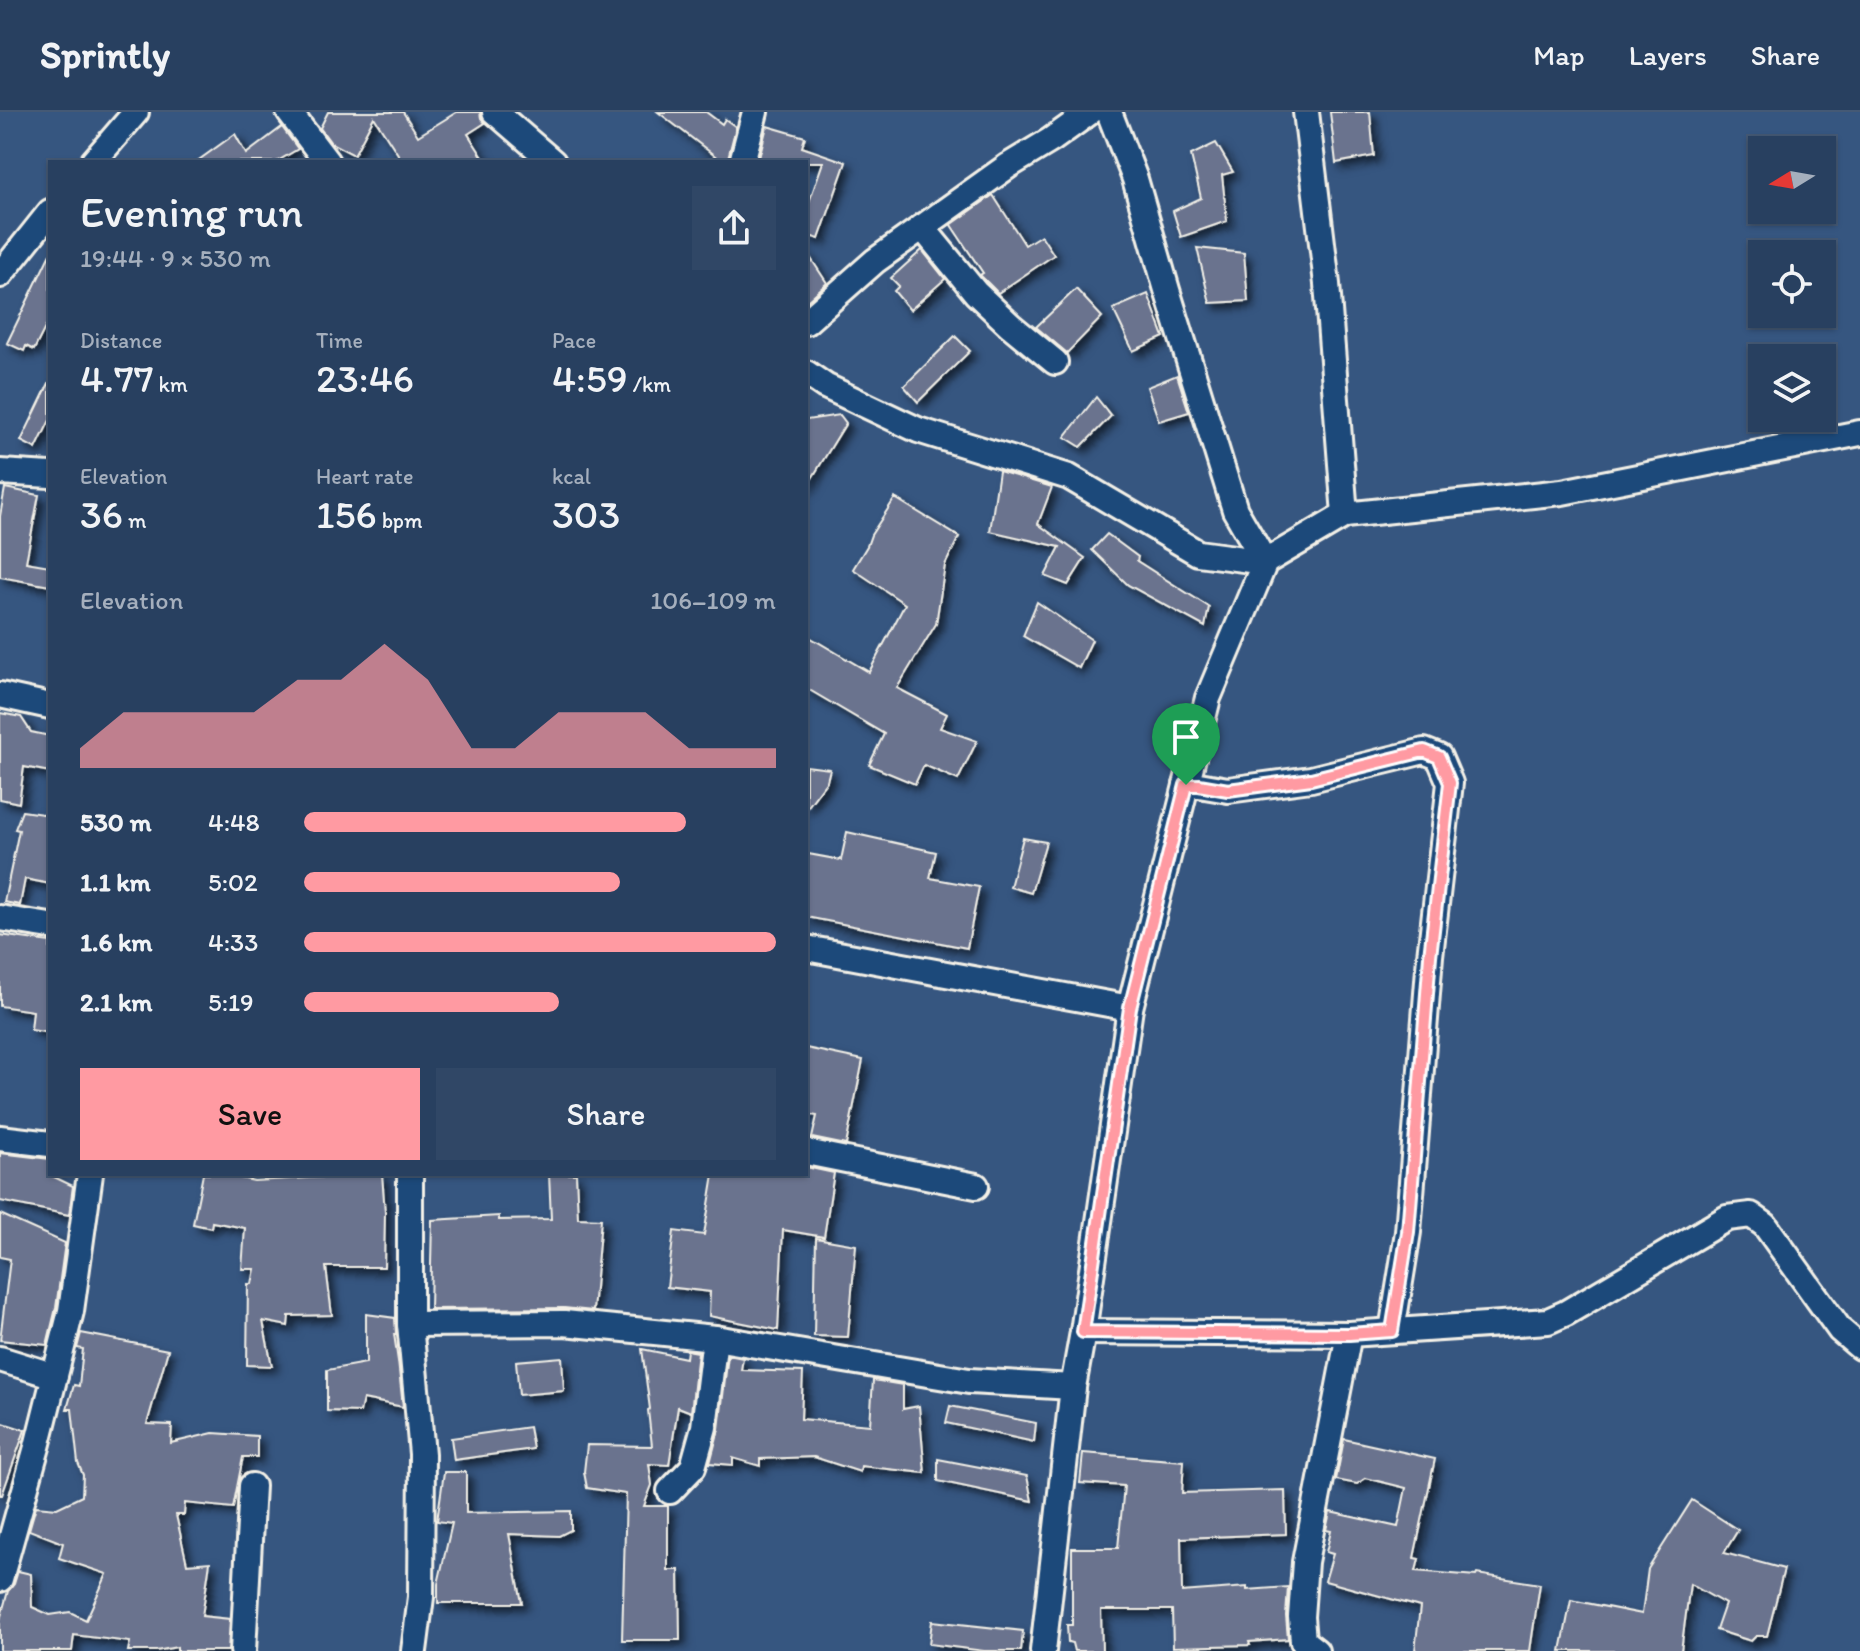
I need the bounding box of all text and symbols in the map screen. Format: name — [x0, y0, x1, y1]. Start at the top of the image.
text: Sprintly — [40, 32, 170, 78]
text: Map — [1533, 38, 1585, 72]
text: Layers — [1629, 38, 1707, 72]
text: Share — [1751, 38, 1820, 72]
north arrow — [1748, 136, 1836, 224]
map controls — [1748, 136, 1836, 432]
text: Evening run — [80, 185, 303, 238]
button: share — [692, 186, 776, 270]
button: locate — [1748, 240, 1836, 328]
text: 19:44 · 9 × 530 m — [80, 242, 271, 274]
text: Distance — [80, 327, 162, 354]
text: Time — [316, 327, 363, 354]
text: Pace — [552, 327, 596, 354]
button: layers — [1748, 344, 1836, 432]
text: 4.77 — [80, 354, 154, 402]
text: 23:46 — [316, 354, 414, 402]
text: 4:59 — [552, 354, 628, 402]
text: km — [154, 371, 188, 398]
text: /km — [628, 371, 671, 398]
text: Elevation — [80, 463, 167, 490]
text: Heart rate — [316, 463, 413, 490]
text: kcal — [552, 463, 591, 490]
text: 36 — [80, 490, 123, 538]
text: 156 — [316, 490, 377, 538]
text: 303 — [552, 490, 620, 538]
text: m — [123, 507, 146, 534]
text: bpm — [377, 507, 423, 534]
text: Elevation — [80, 584, 183, 616]
text: 106–109 m — [650, 584, 776, 616]
pin — [1152, 703, 1220, 785]
icon: arrive — [1164, 715, 1208, 759]
text: 530 m — [80, 806, 152, 838]
text: 4:48 — [208, 806, 260, 838]
text: 1.1 km — [80, 866, 151, 898]
text: 5:02 — [208, 866, 258, 898]
text: 1.6 km — [80, 926, 152, 958]
text: 4:33 — [208, 926, 258, 958]
text: 2.1 km — [80, 986, 152, 1018]
text: 5:19 — [208, 986, 254, 1018]
button: Save — [80, 1068, 420, 1160]
button: Share — [436, 1068, 776, 1160]

